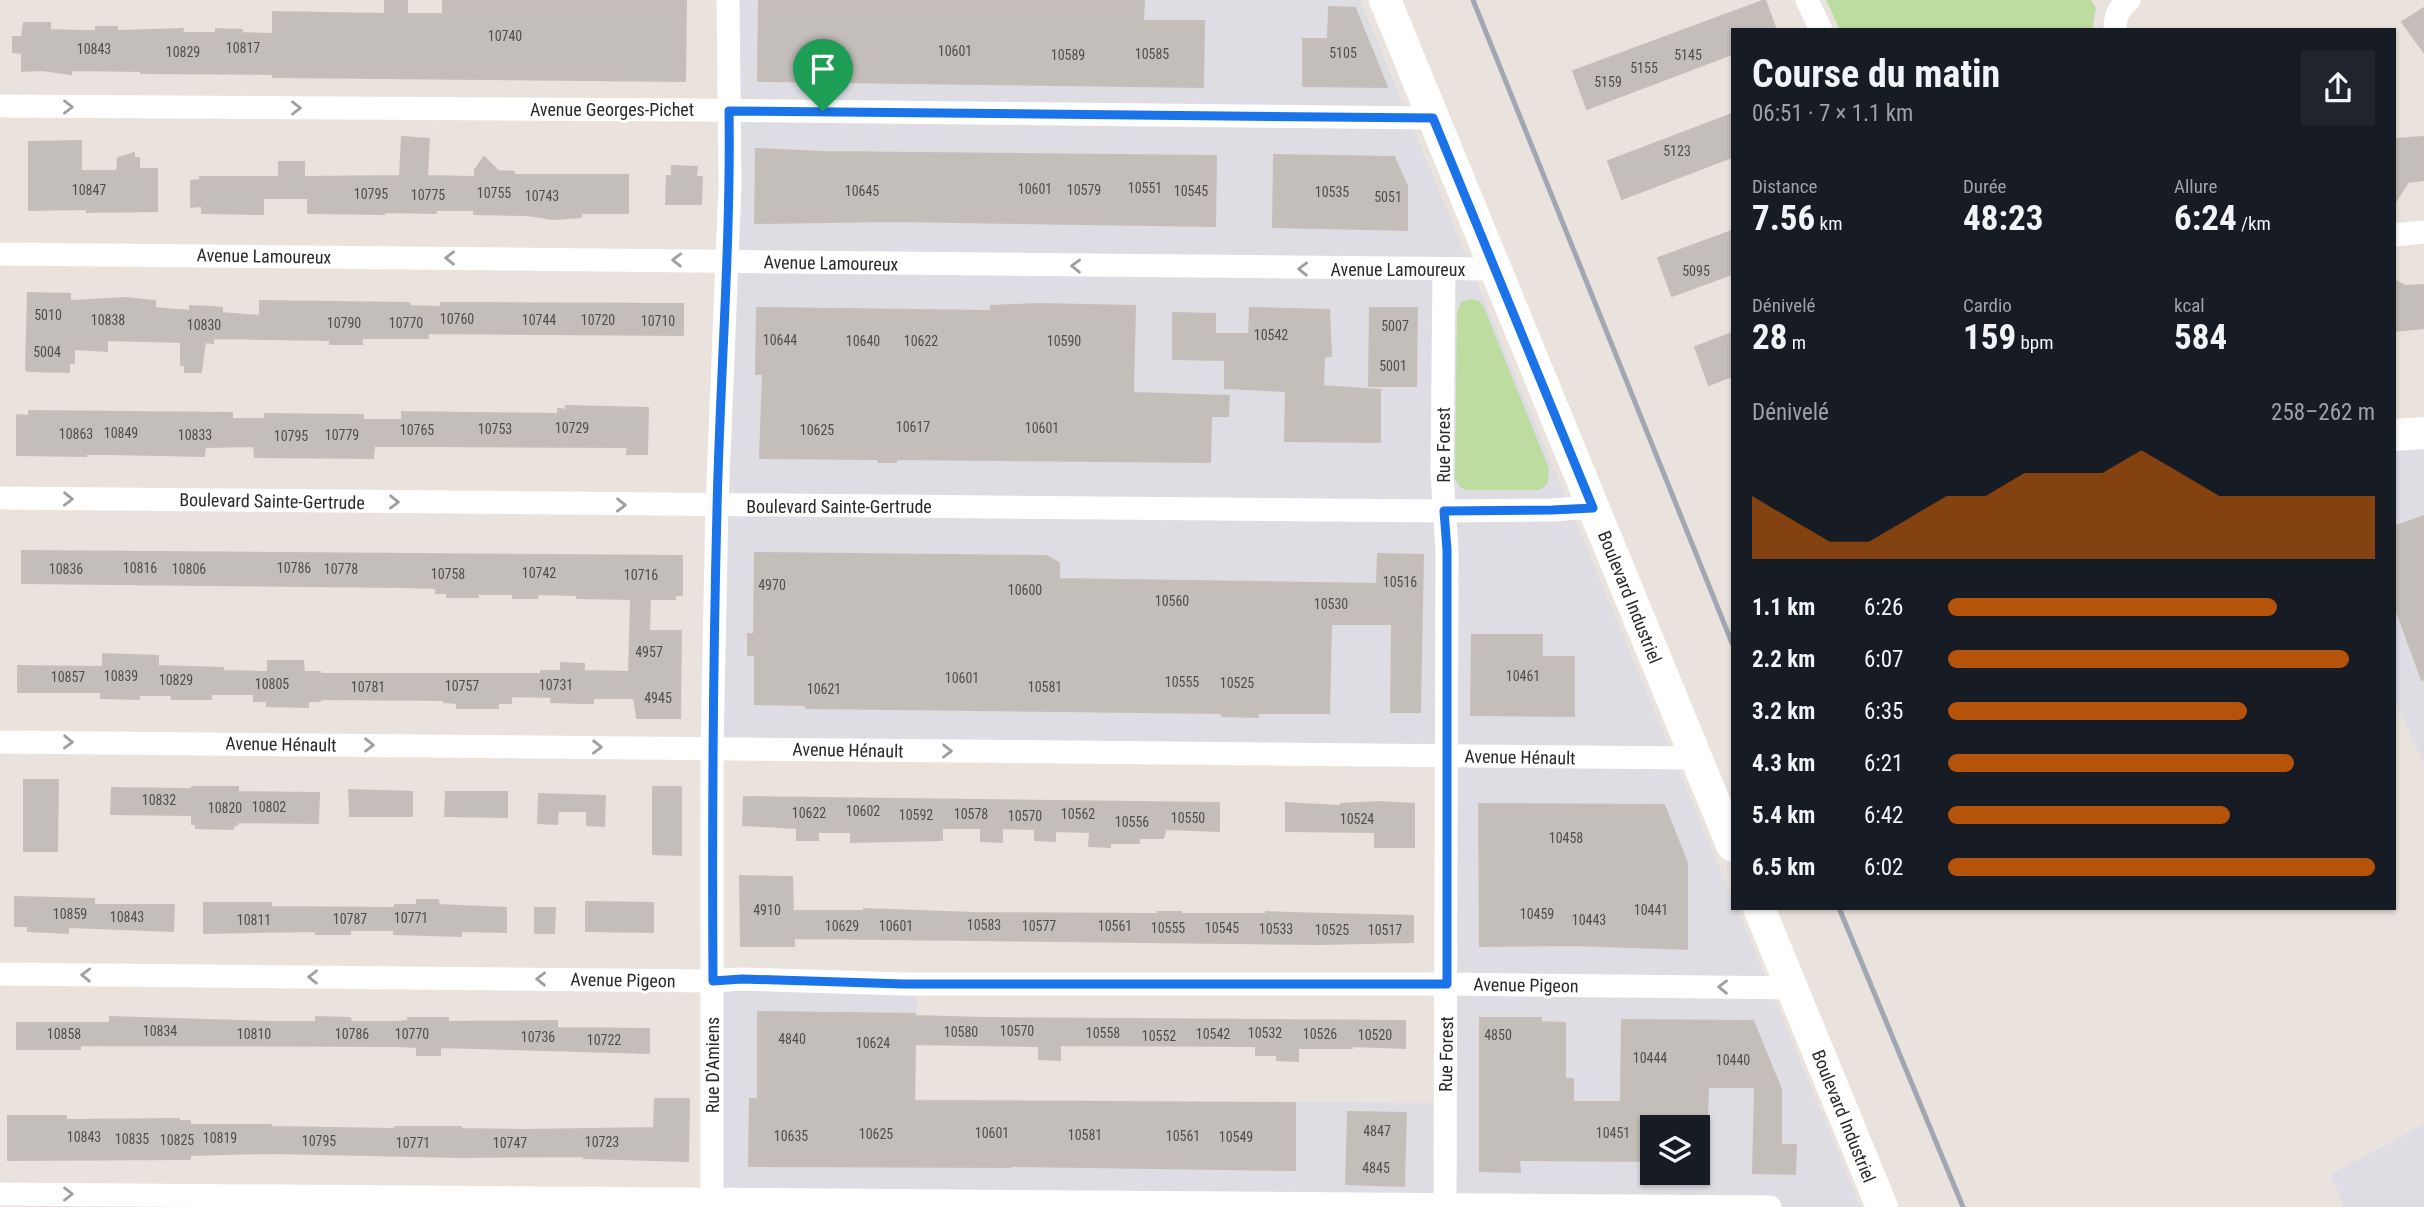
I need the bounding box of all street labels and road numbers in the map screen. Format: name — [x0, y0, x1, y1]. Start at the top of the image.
street label: Avenue Georges-Pichet — [530, 99, 694, 120]
street label: Avenue Lamoureux — [196, 244, 332, 268]
street label: Avenue Lamoureux — [763, 251, 899, 275]
street label: Avenue Lamoureux — [1331, 259, 1465, 280]
street label: Rue Forest — [1433, 407, 1454, 483]
street label: Boulevard Sainte-Gertrude — [179, 489, 365, 513]
street label: Boulevard Sainte-Gertrude — [746, 496, 932, 517]
street label: Boulevard Industriel — [1594, 528, 1666, 666]
street label: Avenue Hénault — [225, 733, 337, 755]
street label: Avenue Hénault — [792, 739, 904, 761]
street label: Avenue Hénault — [1464, 746, 1576, 768]
street label: Avenue Pigeon — [570, 969, 676, 991]
street label: Avenue Pigeon — [1473, 974, 1579, 996]
street label: Rue Forest — [1435, 1016, 1457, 1092]
street label: Rue D'Amiens — [702, 1017, 723, 1113]
street label: Boulevard Industriel — [1808, 1047, 1880, 1185]

